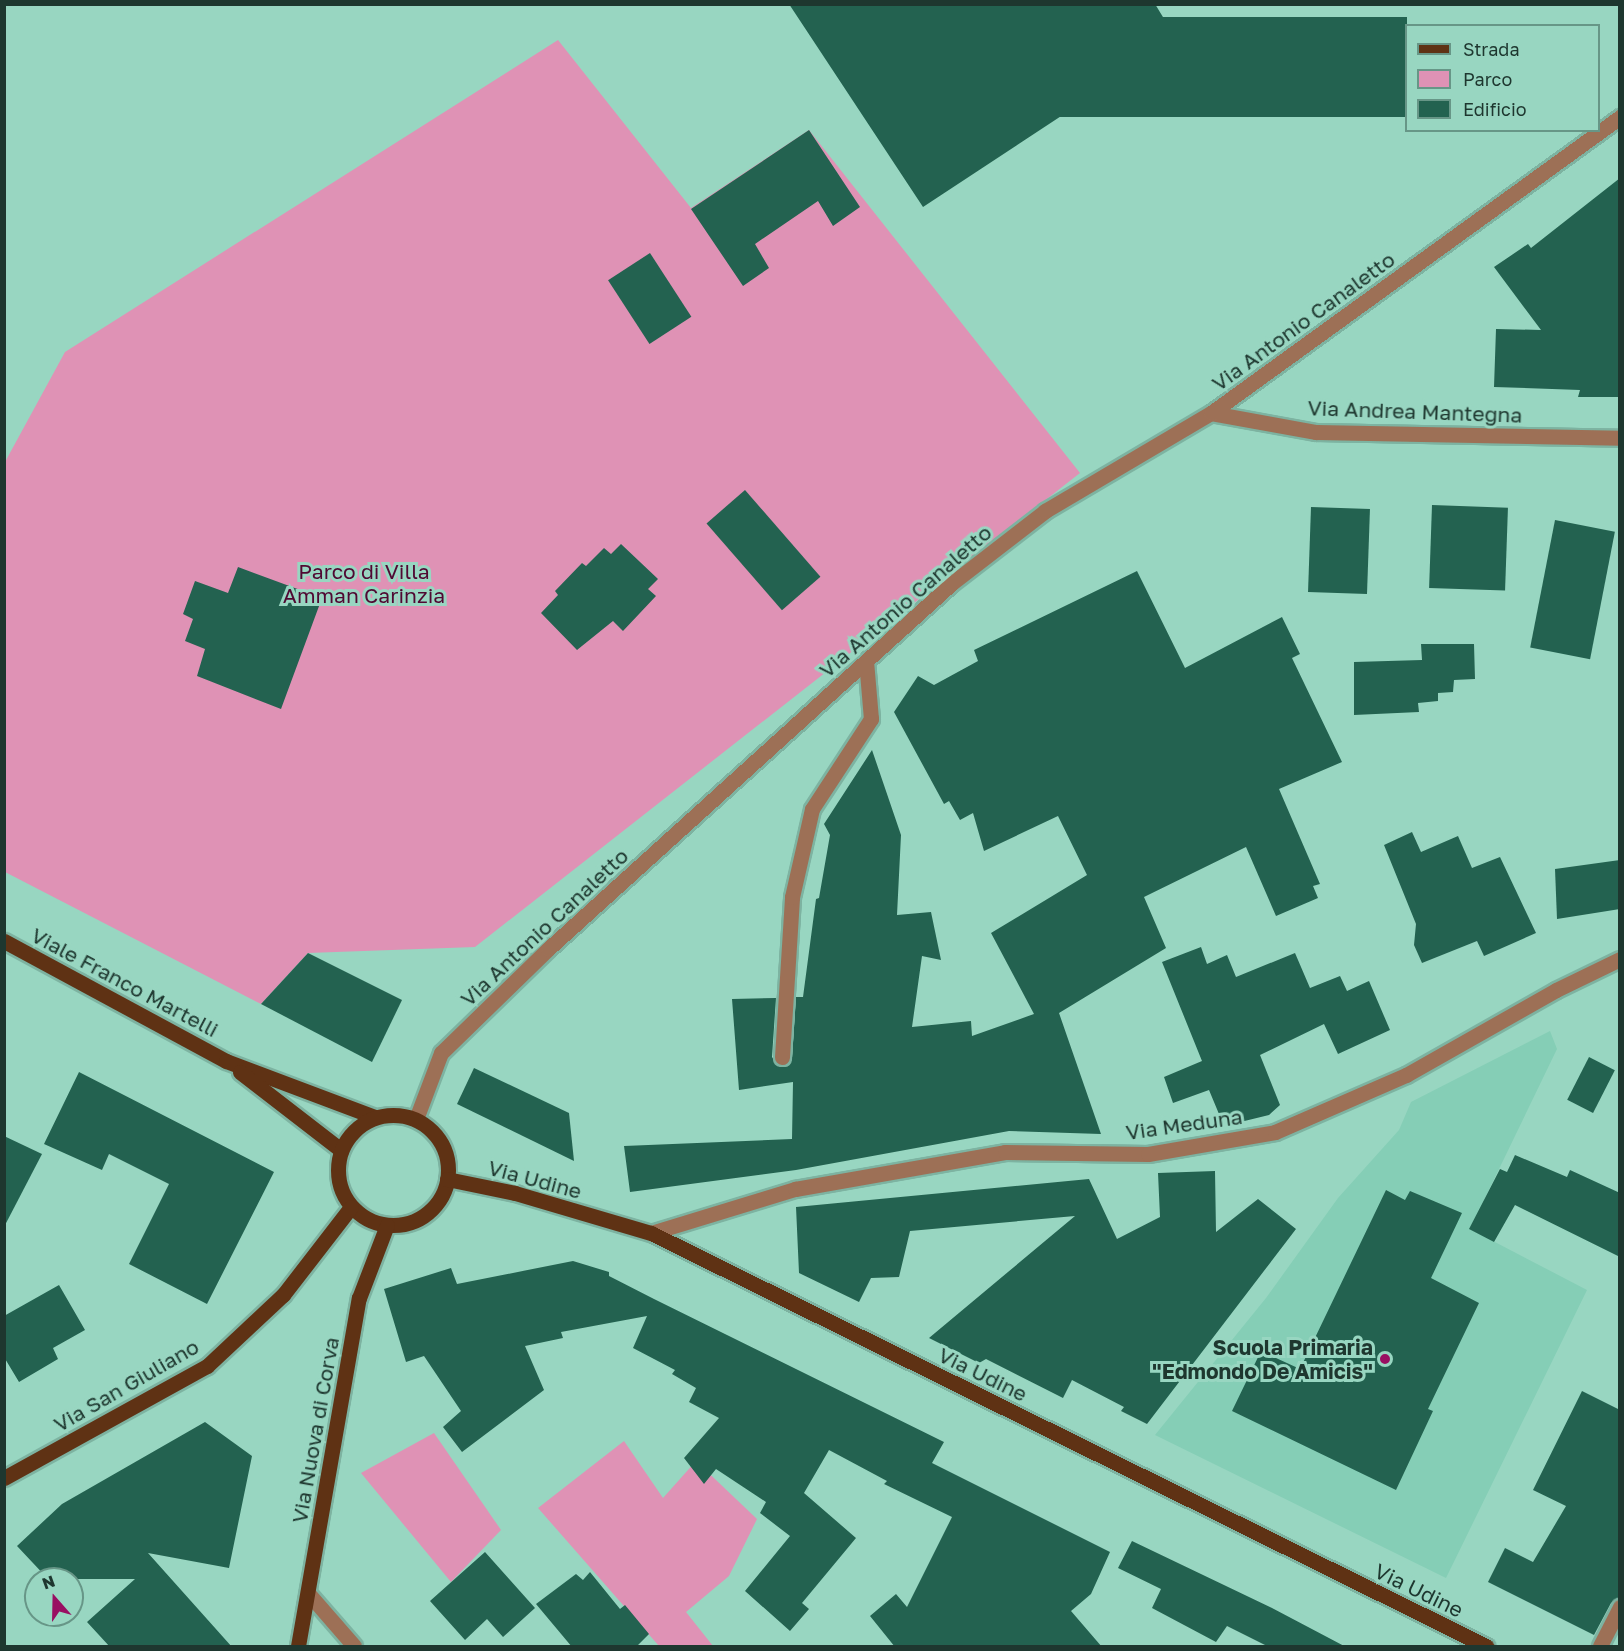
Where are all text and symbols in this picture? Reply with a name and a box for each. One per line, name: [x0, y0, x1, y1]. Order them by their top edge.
legend: [1405, 24, 1600, 132]
text: Strada: [1463, 38, 1520, 60]
text: Parco: [1463, 68, 1512, 90]
text: Edificio: [1463, 98, 1527, 120]
street label: Via Antonio Canaletto: [1207, 246, 1399, 396]
street label: Via Andrea Mantegna: [1307, 395, 1523, 427]
street label: Via Antonio Canaletto: [814, 519, 996, 683]
park label: Parco di Villa Amman Carinzia: [283, 558, 445, 608]
street label: Via Antonio Canaletto: [455, 843, 633, 1011]
street label: Viale Franco Martelli: [27, 922, 223, 1042]
street label: Via Meduna: [1124, 1103, 1244, 1145]
street label: Via Udine: [485, 1154, 585, 1204]
street label: Via San Giuliano: [49, 1333, 203, 1437]
place label: Scuola Primaria "Edmondo De Amicis": [1152, 1334, 1373, 1384]
street label: Via Nuova di Corva: [286, 1335, 344, 1525]
street label: Via Udine: [934, 1342, 1032, 1406]
marker: Scuola Primaria "Edmondo De Amicis": [1378, 1352, 1392, 1366]
street label: Via Udine: [1370, 1558, 1468, 1622]
north arrow: [24, 1567, 84, 1627]
text: N: [39, 1570, 58, 1593]

